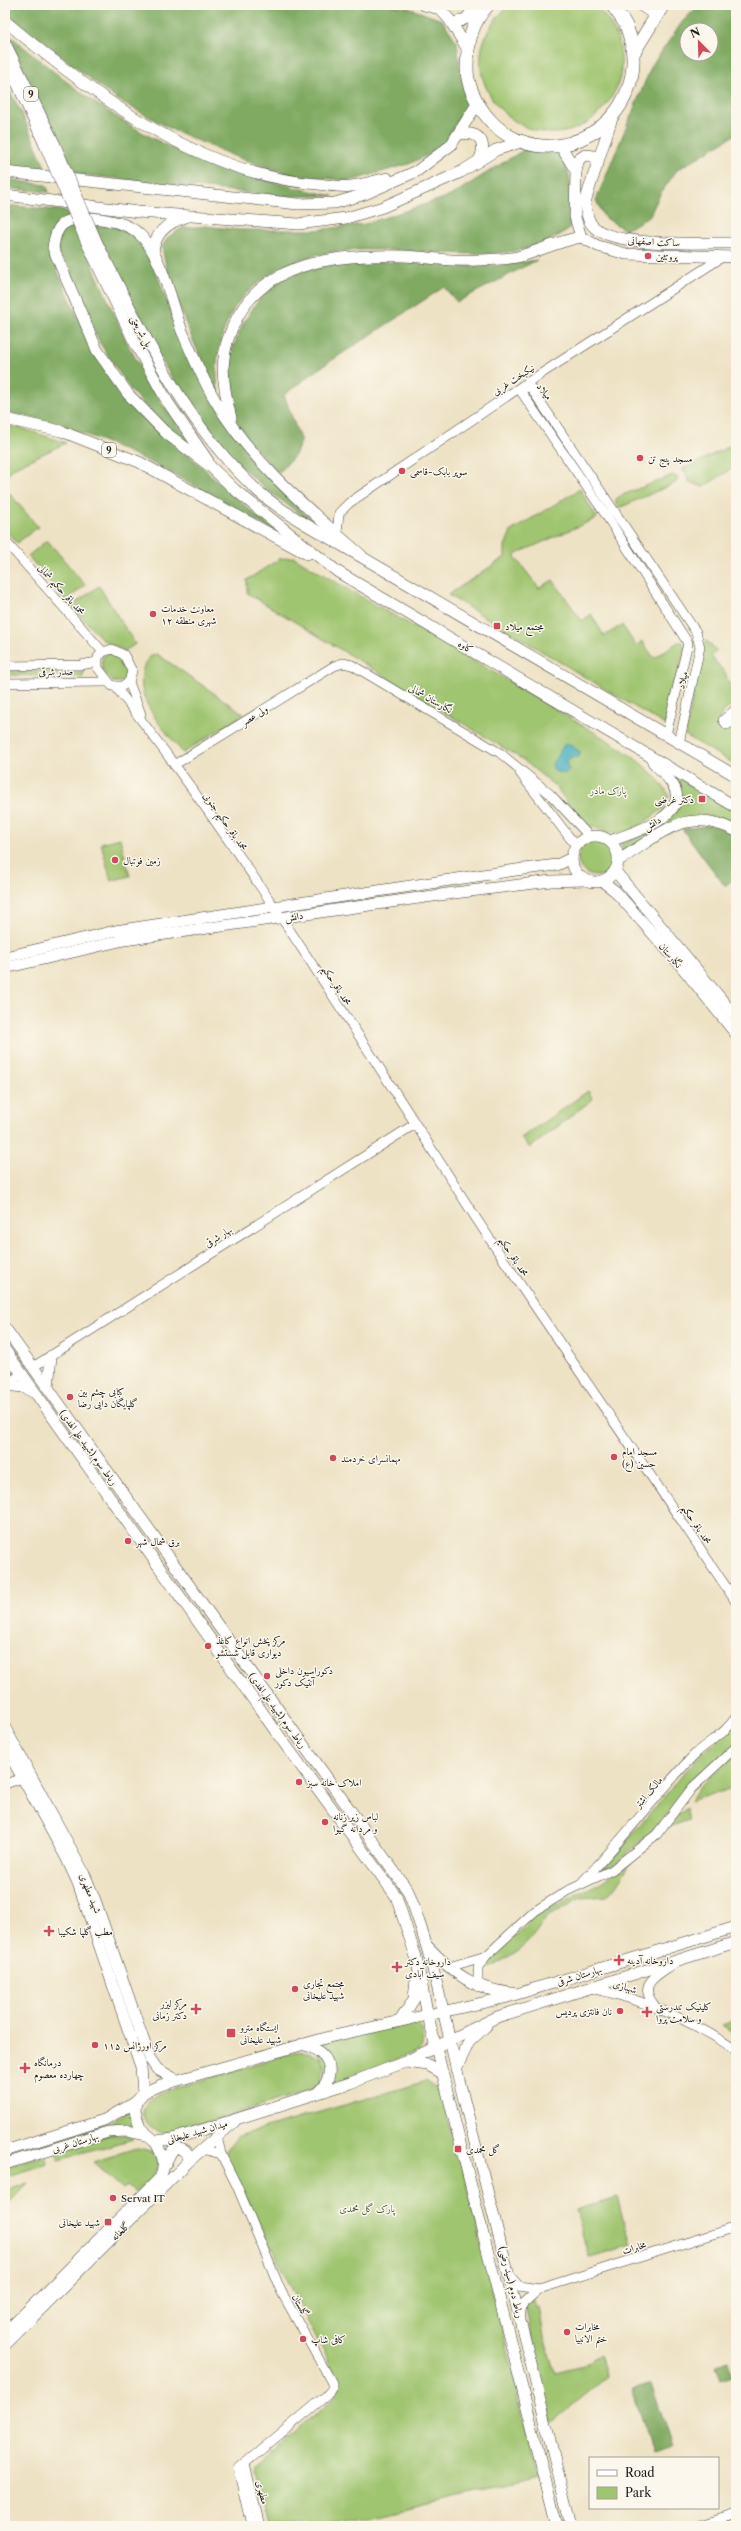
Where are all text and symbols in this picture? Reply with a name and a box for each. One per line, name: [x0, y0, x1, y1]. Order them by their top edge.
north arrow: [679, 22, 719, 62]
text: N: [688, 24, 703, 41]
road number: 9: [24, 87, 38, 101]
street label: ساکت اصفهانی: [627, 234, 681, 249]
place label: پروتئین: [656, 250, 678, 263]
marker: پروتئین: [643, 251, 653, 261]
street label: پل شریعتی: [127, 313, 156, 351]
street label: نیکبخت غربی: [490, 361, 538, 399]
street label: میلاد: [534, 380, 555, 402]
road number: 9: [102, 443, 116, 457]
place label: مسجد پنج تن: [648, 452, 692, 468]
marker: مسجد پنج تن: [635, 453, 645, 463]
place label: سوپر بابک-قاسمی: [410, 465, 468, 478]
marker: سوپر بابک-قاسمی: [397, 466, 407, 476]
street label: محمد باقر حکیم شمالی: [32, 561, 88, 620]
place label: معاونت خدمات شهری منطقه ۱۲: [161, 602, 217, 627]
marker: معاونت خدمات شهری منطقه ۱۲: [148, 609, 158, 619]
place label: مجتمع میلاد: [505, 620, 543, 636]
marker: مجتمع میلاد: [492, 621, 502, 631]
street label: کاوه: [456, 637, 476, 656]
street label: صدر شرقی: [39, 665, 73, 678]
street label: میلاد: [674, 670, 691, 690]
street label: نگارستان شمالی: [407, 681, 455, 716]
street label: ولی عصر: [238, 702, 270, 729]
park label: پارک مادر: [589, 784, 627, 798]
street label: محمد باقر حکیم جنوبی: [197, 789, 251, 855]
place label: دکتر غرضی: [655, 793, 694, 807]
marker: دکتر غرضی: [697, 794, 707, 804]
street label: دانش: [641, 813, 664, 835]
place label: زمین فوتبال: [123, 854, 161, 867]
marker: زمین فوتبال: [110, 855, 120, 865]
street label: دانش: [284, 909, 304, 925]
street label: نگارستان: [656, 940, 685, 971]
street label: محمد باقر حکیم: [315, 963, 354, 1010]
street label: بهار شرقی: [202, 1223, 235, 1250]
street label: محمد باقر حکیم: [492, 1234, 531, 1281]
place label: کبابی چشم بین گلپایگان دایی رضا: [78, 1385, 138, 1411]
marker: کبابی چشم بین گلپایگان دایی رضا: [65, 1392, 75, 1402]
street label: رباط سوم (شهید علم الهدی): [54, 1407, 120, 1490]
place label: مسجد امام حسین (ع): [622, 1445, 657, 1473]
place label: مهمانسرای خردمند: [341, 1452, 401, 1465]
marker: مسجد امام حسین (ع): [609, 1452, 619, 1462]
marker: مهمانسرای خردمند: [328, 1453, 338, 1463]
street label: محمد باقر حکیم: [675, 1502, 715, 1549]
place label: برق شمال شهر: [135, 1535, 180, 1548]
marker: برق شمال شهر: [123, 1536, 133, 1546]
place label: مرکز پخش انواع کاغذ دیواری قابل شستشو: [215, 1634, 285, 1660]
marker: مرکز پخش انواع کاغذ دیواری قابل شستشو: [203, 1641, 213, 1651]
place label: دکوراسیون داخلی آنتیک دکور: [274, 1664, 333, 1689]
street label: رباط سوم (شهید علم الهدی): [243, 1670, 309, 1753]
marker: دکوراسیون داخلی آنتیک دکور: [262, 1671, 272, 1681]
street label: مالک اشتر: [631, 1774, 665, 1811]
place label: املاک خانه سبز: [306, 1776, 361, 1789]
marker: املاک خانه سبز: [294, 1777, 304, 1787]
place label: لباس زیر زنانه و مردانه گیوا: [333, 1810, 378, 1836]
marker: لباس زیر زنانه و مردانه گیوا: [320, 1817, 330, 1827]
street label: شهید مطهری: [77, 1871, 104, 1915]
marker: مطب گلپا شکیبا: [43, 1925, 55, 1937]
place label: مطب گلپا شکیبا: [58, 1925, 113, 1939]
place label: داروخانه آدینه: [627, 1954, 673, 1967]
place label: داروخانه دکتر سیف آبادی: [404, 1955, 451, 1980]
marker: داروخانه آدینه: [614, 1955, 624, 1965]
marker: داروخانه دکتر سیف آبادی: [392, 1962, 402, 1972]
street label: بهارستان شرقی: [555, 1962, 603, 1988]
place label: مجتمع تجاری شهید علیخانی: [303, 1977, 344, 2002]
street label: شهبازی: [611, 1977, 638, 1996]
marker: مجتمع تجاری شهید علیخانی: [290, 1984, 300, 1994]
place label: مرکز لیزر دکتر زمانی: [152, 1997, 187, 2022]
place label: کلینیک تندرستی و سلامت پروا: [656, 2000, 712, 2025]
marker: مرکز لیزر دکتر زمانی: [190, 2003, 202, 2015]
place label: نان فانتزی پردیس: [555, 2005, 612, 2019]
marker: نان فانتزی پردیس: [615, 2006, 625, 2016]
marker: کلینیک تندرستی و سلامت پروا: [641, 2006, 653, 2018]
place label: ایستگاه مترو شهید علیخانی: [239, 2021, 281, 2046]
marker: ایستگاه مترو شهید علیخانی: [225, 2027, 237, 2039]
place label: مرکز اورژانس ۱۱۵: [103, 2039, 167, 2053]
marker: مرکز اورژانس ۱۱۵: [90, 2040, 100, 2050]
place label: درمانگاه چهارده معصوم: [34, 2056, 84, 2084]
marker: درمانگاه چهارده معصوم: [19, 2062, 31, 2074]
street label: میدان شهید علیخانی: [165, 2117, 229, 2146]
street label: بهارستان غربی: [50, 2129, 100, 2157]
place label: گل محمدی: [466, 2143, 500, 2157]
marker: گل محمدی: [453, 2144, 463, 2154]
place label: Servat IT: [121, 2192, 165, 2205]
marker: Servat IT: [108, 2193, 118, 2203]
park label: پارک گل محمدی: [339, 2202, 396, 2216]
place label: شهید علیخانی: [59, 2216, 100, 2229]
marker: شهید علیخانی: [103, 2217, 113, 2227]
street label: گلخانه: [108, 2219, 132, 2243]
street label: مخابرات: [621, 2238, 648, 2257]
street label: رباط دوم (سید رضی): [493, 2245, 527, 2320]
street label: گلستان: [289, 2292, 312, 2319]
place label: مخابرات ختم الانبیا: [575, 2320, 607, 2349]
marker: مخابرات ختم الانبیا: [562, 2327, 572, 2337]
place label: کافی شاپ: [311, 2333, 346, 2347]
marker: کافی شاپ: [298, 2334, 308, 2344]
legend: [589, 2457, 719, 2509]
text: Road: [625, 2465, 655, 2480]
street label: مطهری: [253, 2479, 272, 2506]
text: Park: [625, 2485, 652, 2500]

